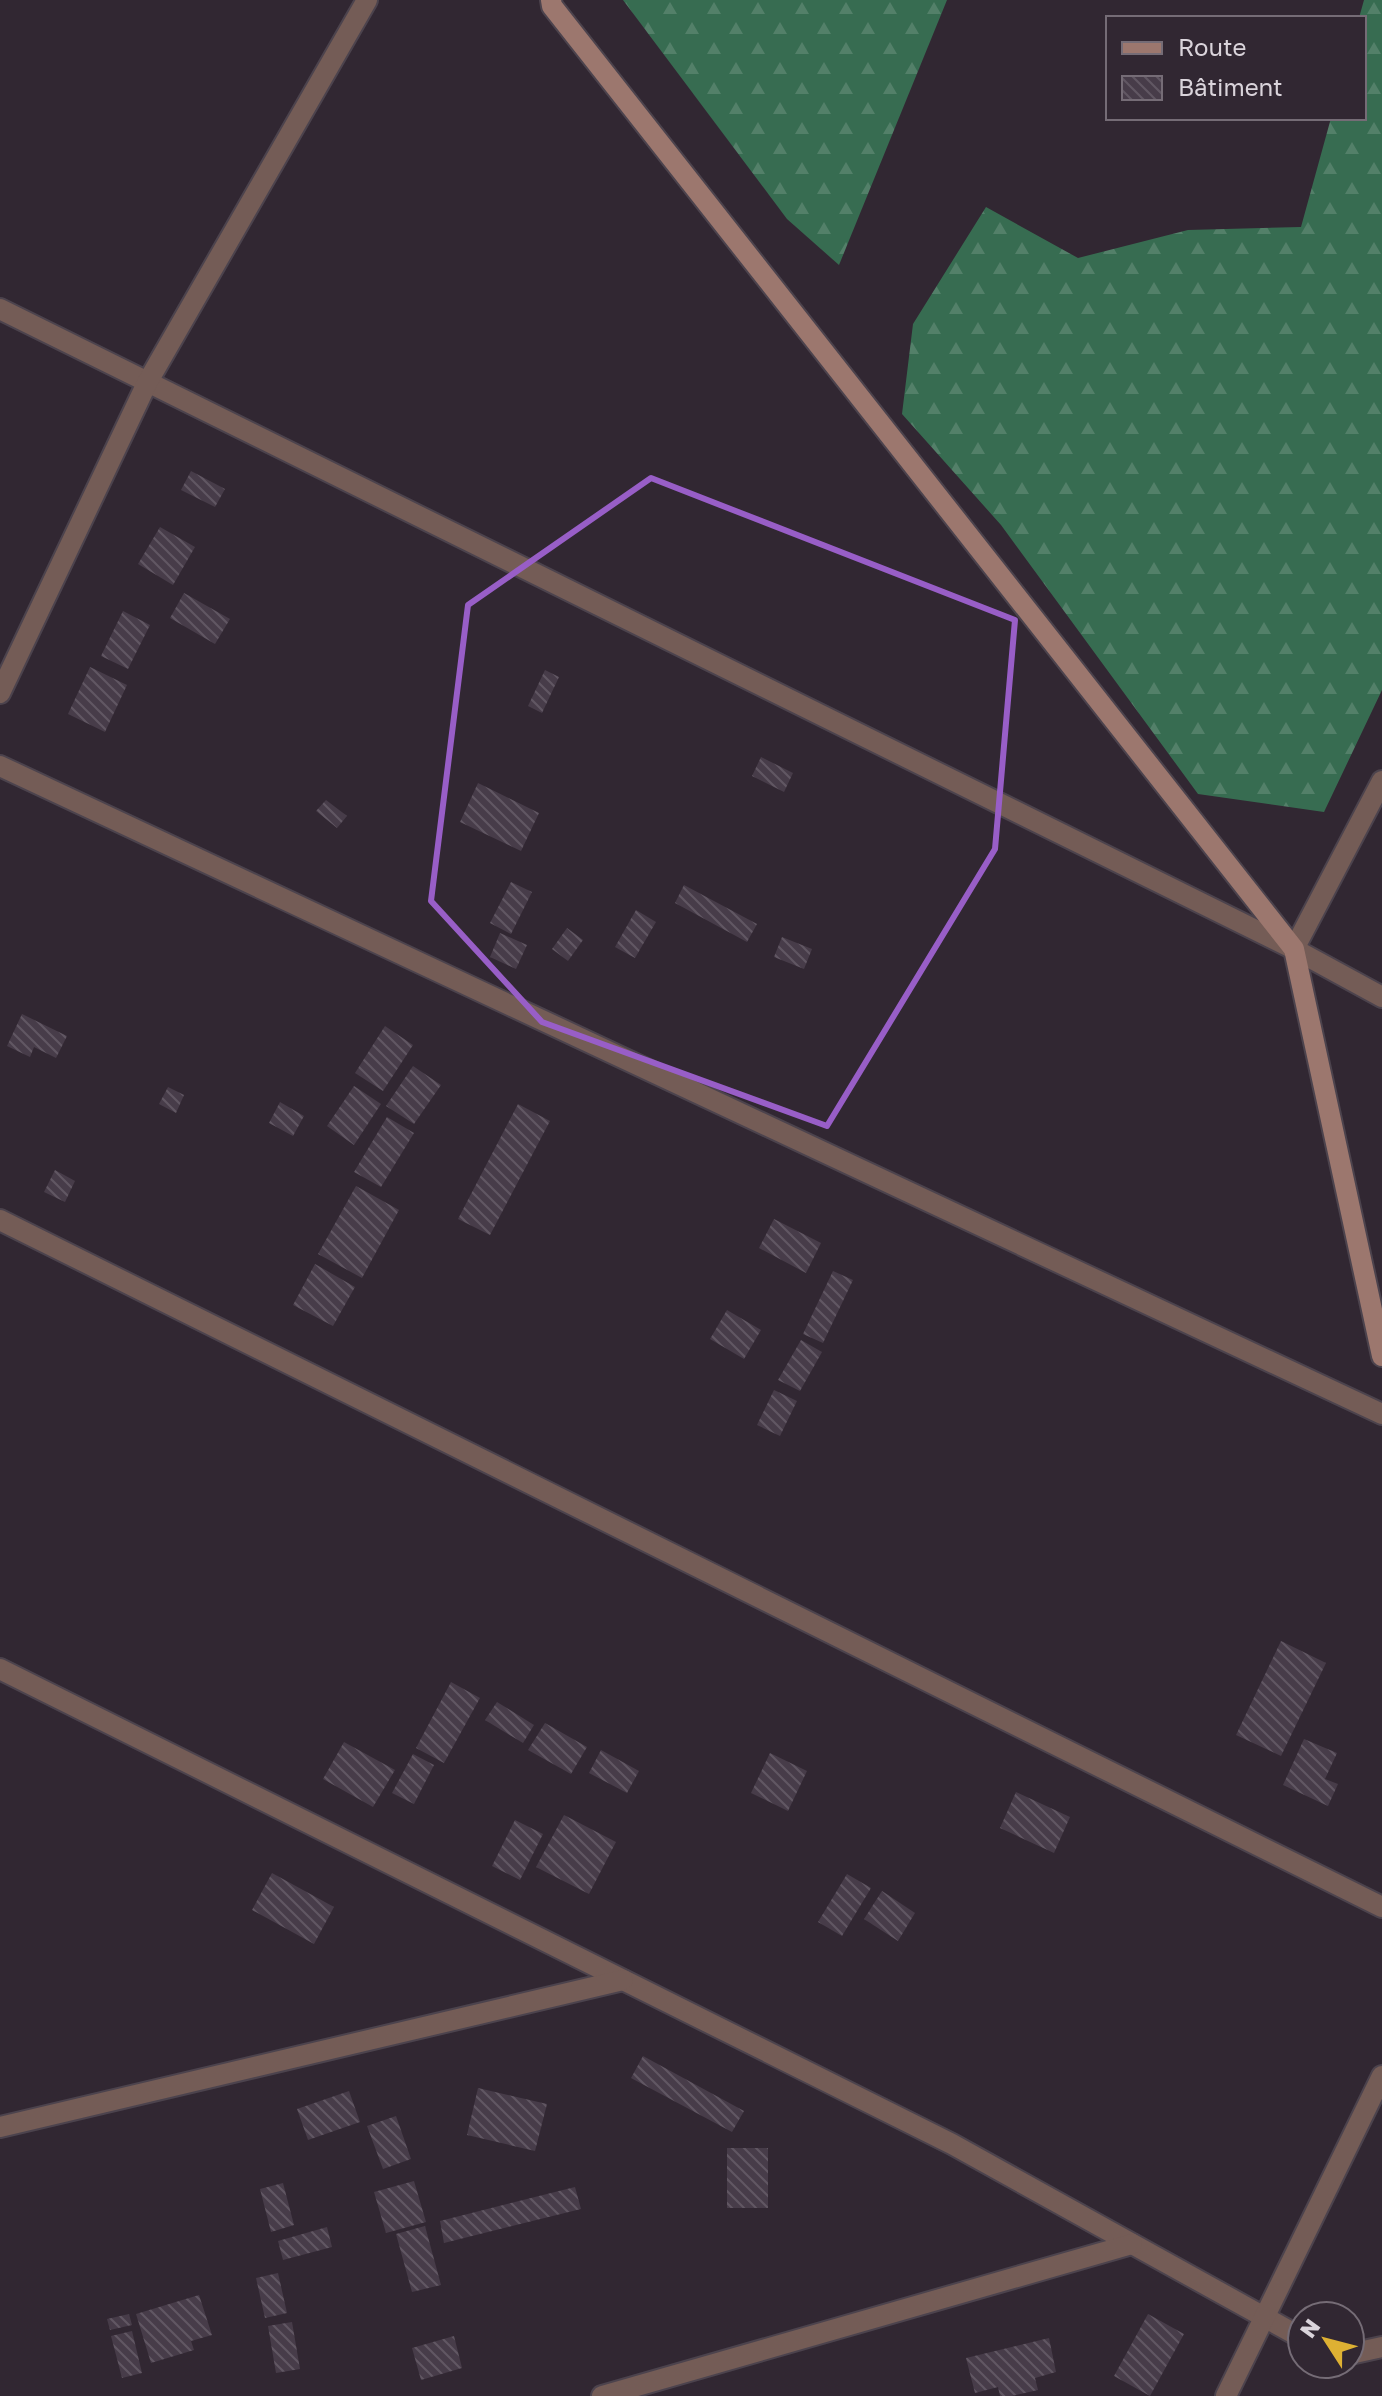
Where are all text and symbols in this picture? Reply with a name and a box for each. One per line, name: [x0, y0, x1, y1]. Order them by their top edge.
legend: [1106, 16, 1366, 120]
text: Route: [1178, 32, 1247, 61]
text: Bâtiment: [1178, 72, 1283, 101]
north arrow: [1286, 2300, 1366, 2380]
text: N: [1294, 2313, 1325, 2343]

